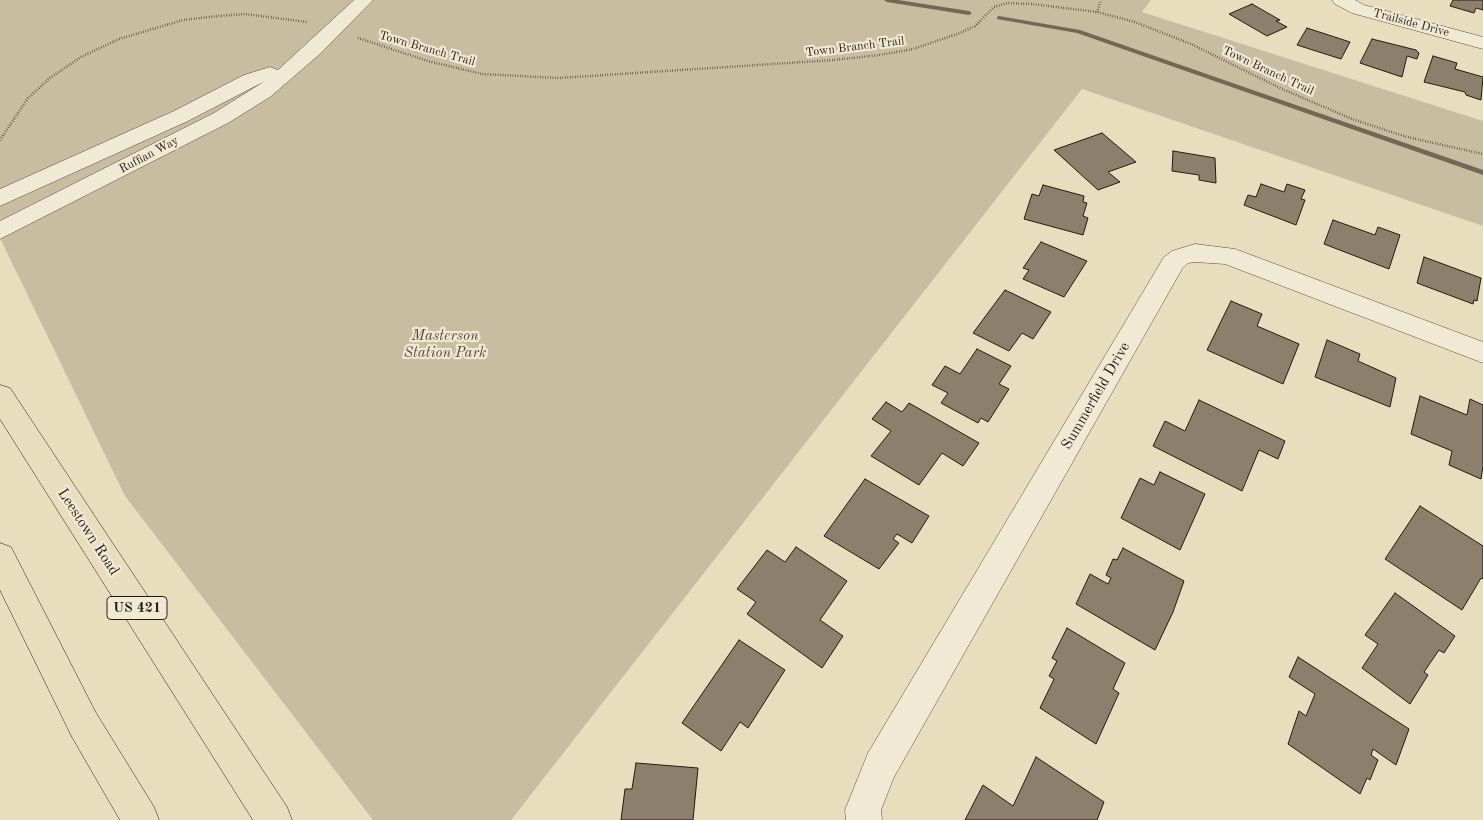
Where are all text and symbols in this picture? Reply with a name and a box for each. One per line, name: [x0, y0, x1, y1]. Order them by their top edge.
street label: Trailside Drive: [1371, 6, 1451, 40]
street label: Town Branch Trail: [377, 28, 477, 70]
street label: Town Branch Trail: [805, 34, 905, 60]
street label: Town Branch Trail: [1220, 43, 1316, 99]
street label: Ruffian Way: [117, 133, 181, 177]
park label: Masterson Station Park: [404, 327, 486, 362]
street label: Summerfield Drive: [1058, 339, 1134, 453]
street label: Leestown Road: [53, 485, 123, 579]
road number: US 421: [107, 596, 167, 620]

